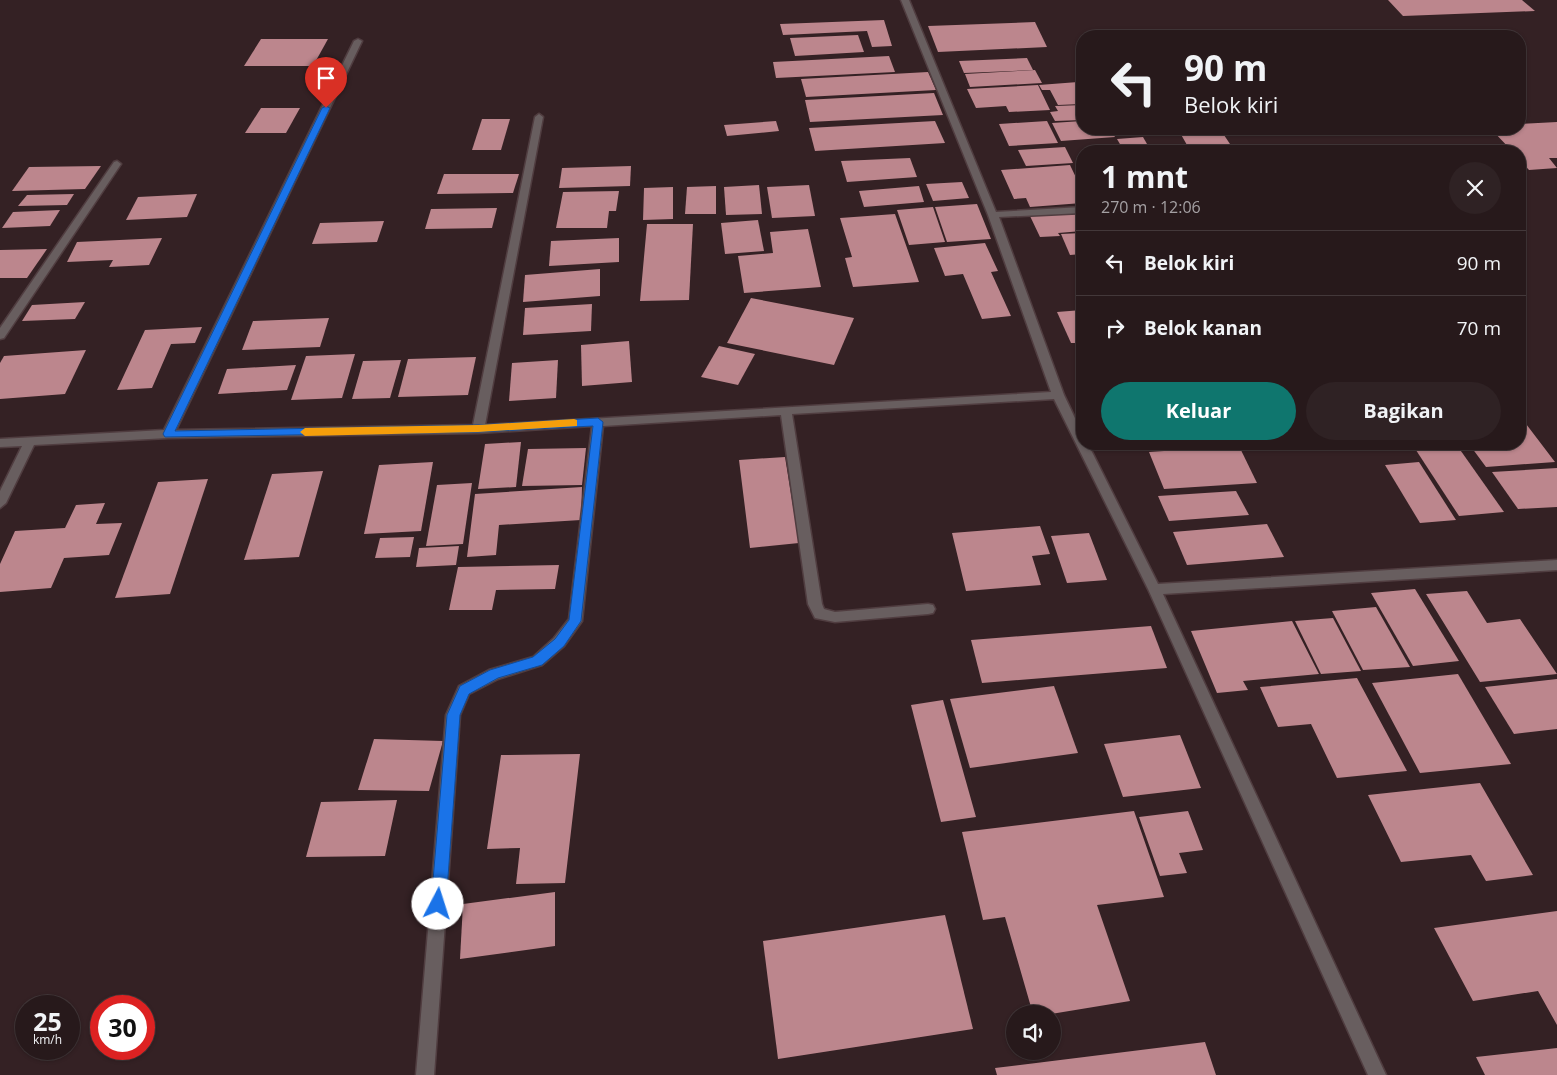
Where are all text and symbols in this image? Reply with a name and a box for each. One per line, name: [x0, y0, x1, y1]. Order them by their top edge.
text: 90 m: [1184, 44, 1267, 91]
icon: left: [1101, 50, 1166, 115]
pin: [305, 57, 347, 108]
icon: arrive: [312, 64, 340, 92]
text: Belok kiri: [1184, 89, 1278, 119]
text: 1 mnt: [1101, 156, 1188, 197]
button: close: [1449, 162, 1501, 214]
text: 270 m · 12:06: [1101, 196, 1201, 218]
icon: left: [1101, 249, 1129, 277]
text: Belok kiri: [1144, 250, 1234, 276]
text: 90 m: [1457, 250, 1501, 276]
icon: right: [1101, 314, 1129, 342]
text: Belok kanan: [1144, 315, 1262, 341]
text: 70 m: [1457, 315, 1501, 341]
button: Keluar: [1101, 382, 1296, 440]
button: Bagikan: [1306, 382, 1501, 440]
position arrow: [411, 877, 463, 929]
speed limit sign: 30: [90, 995, 155, 1060]
text: 25: [33, 1004, 62, 1038]
map controls: [1006, 1005, 1061, 1060]
button: sound: [1006, 1005, 1061, 1060]
text: km/h: [33, 1031, 62, 1048]

